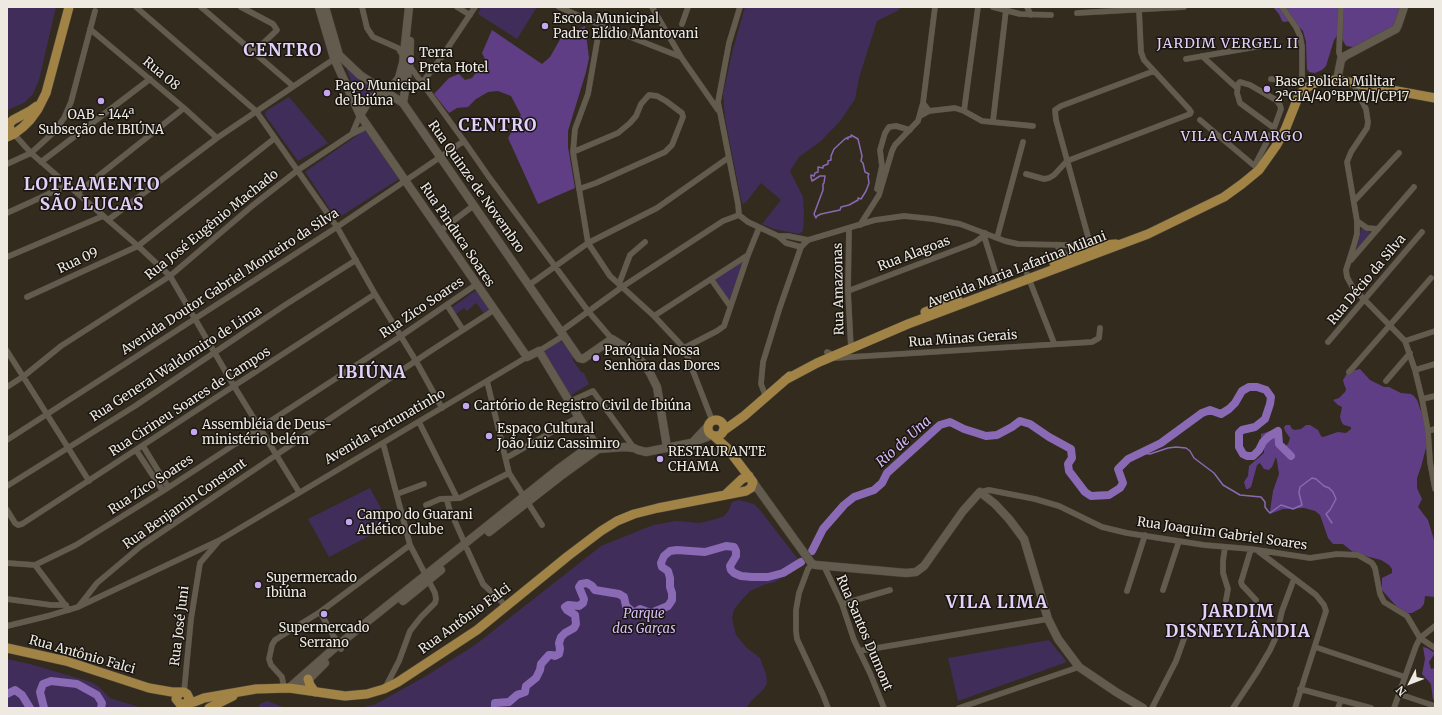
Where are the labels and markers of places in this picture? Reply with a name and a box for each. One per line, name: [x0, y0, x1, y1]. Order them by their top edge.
place label: Escola Municipal Padre Elídio Mantovani: [553, 11, 698, 42]
marker: Escola Municipal Padre Elídio Mantovani: [540, 21, 550, 31]
place label: Terra Preta Hotel: [419, 45, 488, 76]
marker: Terra Preta Hotel: [406, 55, 416, 65]
place label: Base Policia Militar 2ªCIA/40°BPM/I/CP17: [1275, 74, 1409, 105]
place label: Paço Municipal de Ibiúna: [335, 78, 430, 109]
marker: Base Policia Militar 2ªCIA/40°BPM/I/CP17: [1262, 84, 1272, 94]
marker: Paço Municipal de Ibiúna: [322, 88, 332, 98]
marker: OAB - 144ª Subseção de IBIÚNA: [96, 96, 106, 106]
place label: OAB - 144ª Subseção de IBIÚNA: [38, 107, 164, 138]
place label: Paróquia Nossa Senhora das Dores: [604, 343, 720, 374]
marker: Paróquia Nossa Senhora das Dores: [591, 353, 601, 363]
place label: Cartório de Registro Civil de Ibiúna: [474, 398, 691, 414]
marker: Cartório de Registro Civil de Ibiúna: [461, 401, 471, 411]
place label: Assembléia de Deus- ministério belém: [202, 417, 332, 448]
place label: Espaço Cultural João Luiz Cassimiro: [497, 421, 620, 452]
marker: Assembléia de Deus- ministério belém: [189, 427, 199, 437]
marker: Espaço Cultural João Luiz Cassimiro: [484, 431, 494, 441]
place label: RESTAURANTE CHAMA: [668, 444, 766, 475]
marker: RESTAURANTE CHAMA: [655, 454, 665, 464]
place label: Campo do Guarani Atlético Clube: [357, 507, 473, 538]
marker: Campo do Guarani Atlético Clube: [344, 517, 354, 527]
place label: Supermercado Ibiúna: [266, 570, 357, 601]
marker: Supermercado Ibiúna: [253, 580, 263, 590]
marker: Supermercado Serrano: [319, 609, 329, 619]
place label: Supermercado Serrano: [279, 620, 369, 651]

